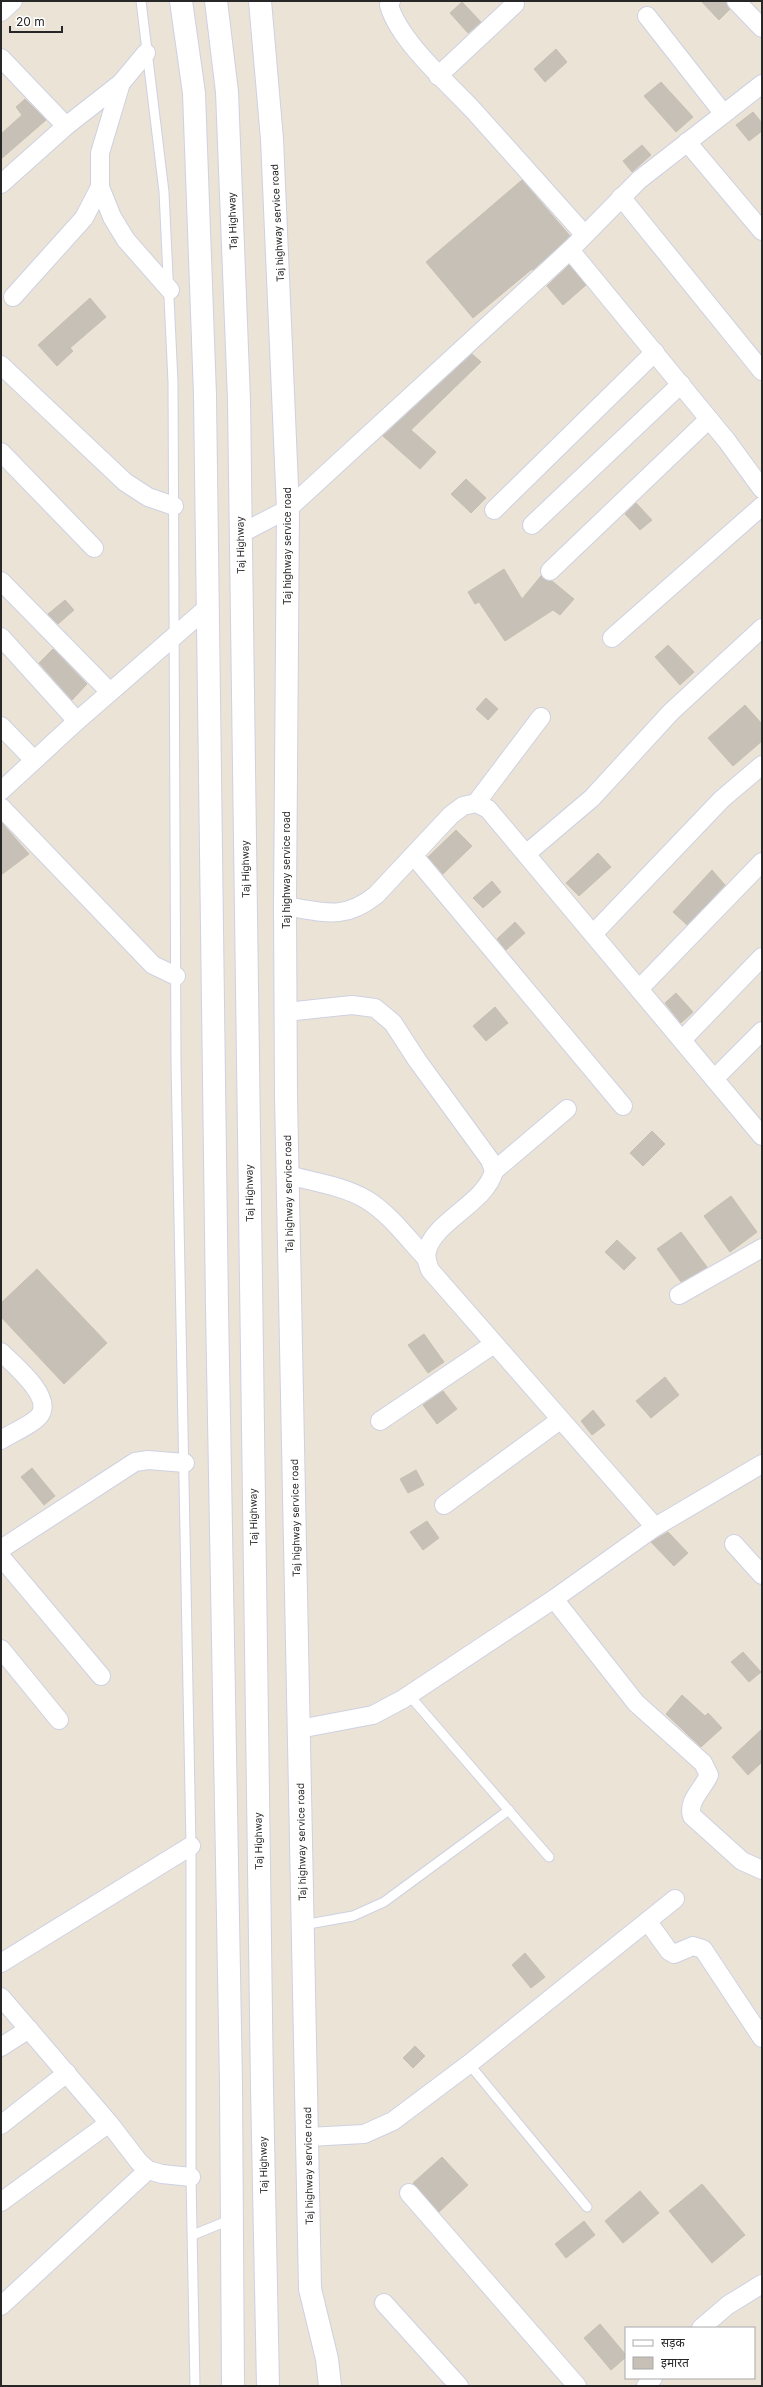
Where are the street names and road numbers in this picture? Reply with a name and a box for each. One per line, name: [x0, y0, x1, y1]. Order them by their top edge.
street label: Taj highway service road: [268, 164, 286, 282]
street label: Taj Highway: [225, 192, 239, 250]
street label: Taj highway service road: [281, 487, 293, 605]
street label: Taj Highway: [233, 516, 247, 574]
street label: Taj highway service road: [280, 811, 292, 929]
street label: Taj Highway: [238, 840, 252, 898]
street label: Taj highway service road: [281, 1135, 295, 1253]
street label: Taj Highway: [242, 1164, 256, 1222]
street label: Taj highway service road: [288, 1459, 302, 1577]
street label: Taj Highway: [246, 1488, 260, 1546]
street label: Taj highway service road: [294, 1783, 308, 1901]
street label: Taj Highway: [251, 1812, 265, 1870]
street label: Taj highway service road: [301, 2107, 315, 2225]
street label: Taj Highway: [256, 2136, 270, 2194]

